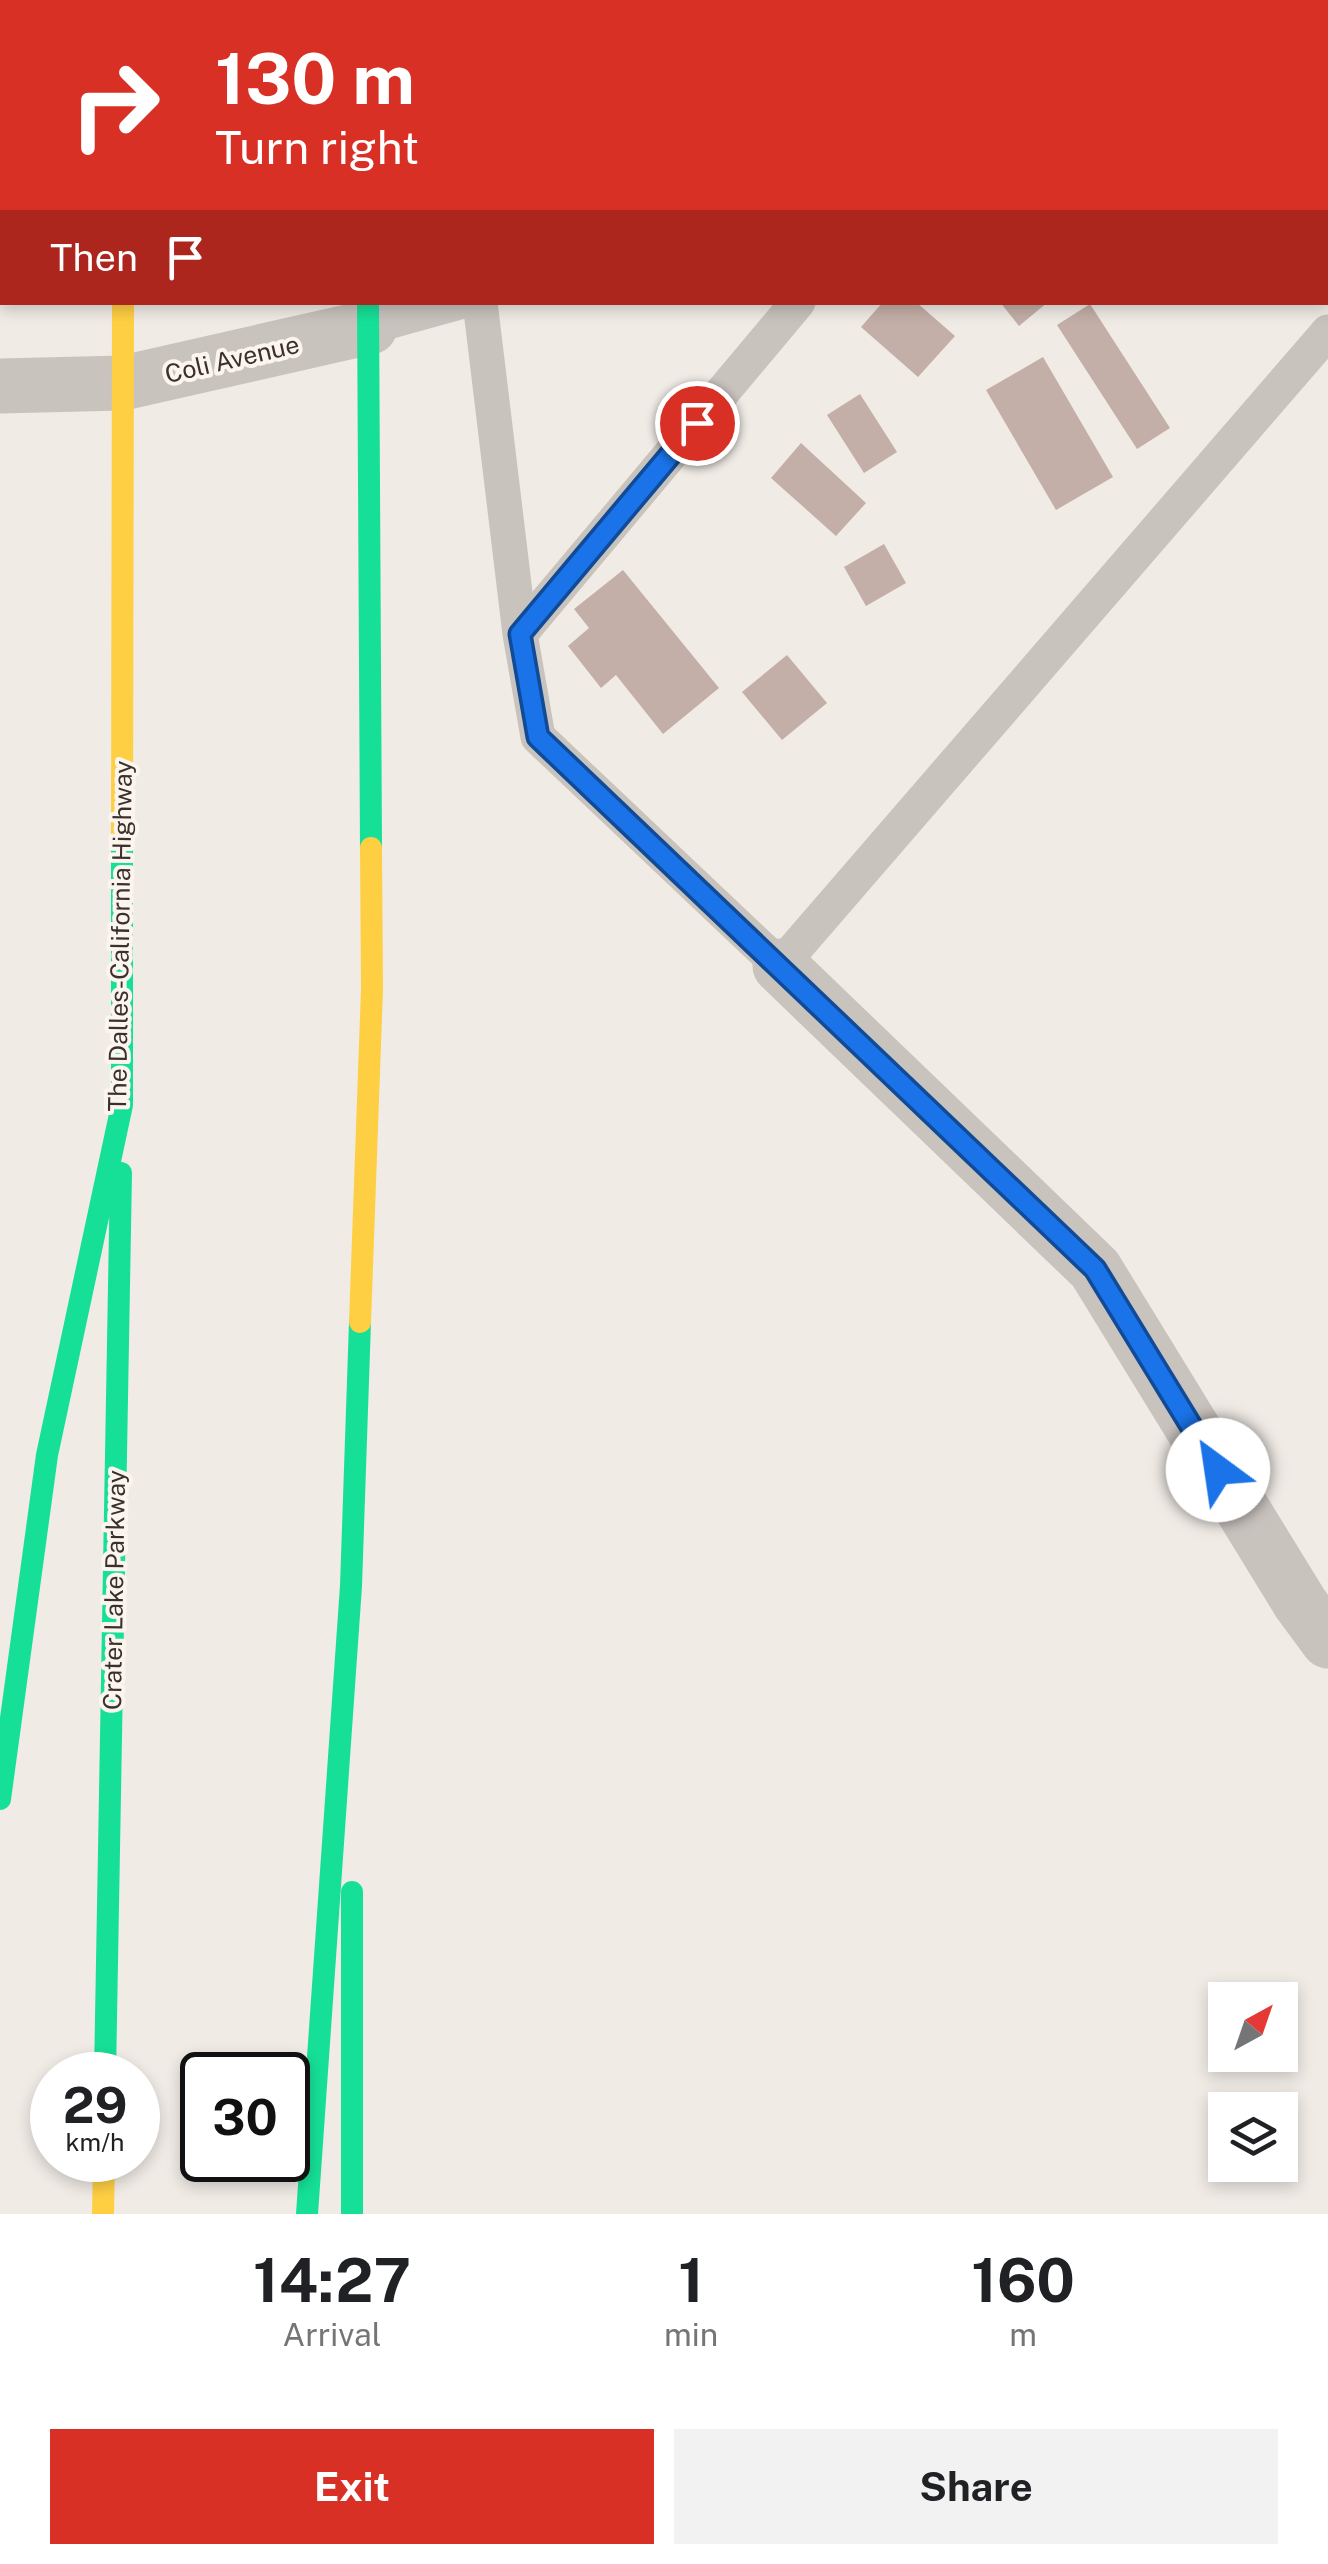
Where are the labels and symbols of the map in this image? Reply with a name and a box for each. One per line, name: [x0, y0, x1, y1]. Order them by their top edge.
street label: Coli Avenue: [162, 329, 302, 389]
pin: [655, 381, 740, 466]
street label: The Dalles-California Highway: [102, 760, 138, 1112]
position arrow: [1166, 1418, 1270, 1522]
street label: Crater Lake Parkway: [97, 1470, 131, 1710]
north arrow: [1208, 1982, 1298, 2072]
speed limit sign: 30: [180, 2052, 310, 2182]

